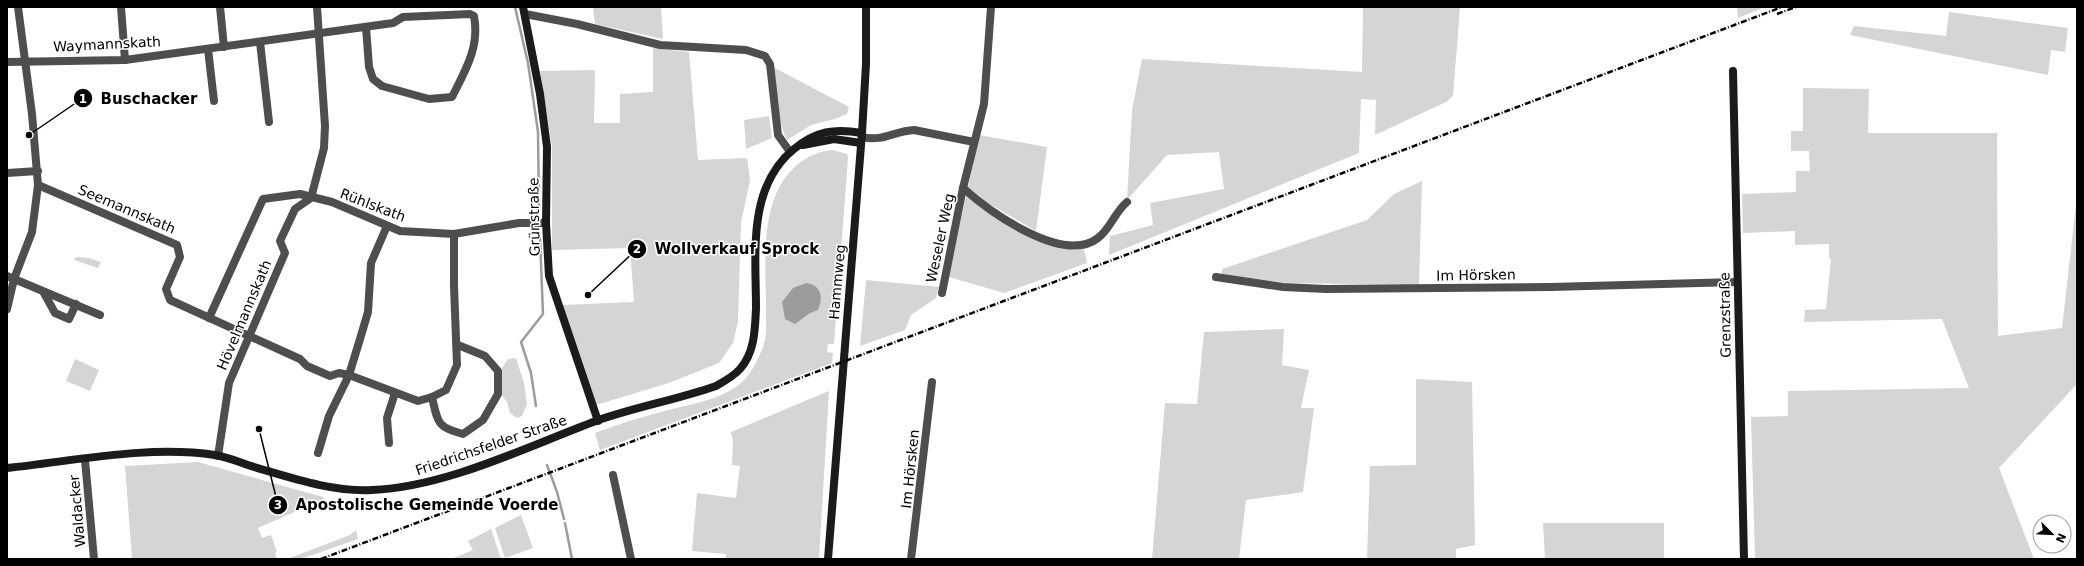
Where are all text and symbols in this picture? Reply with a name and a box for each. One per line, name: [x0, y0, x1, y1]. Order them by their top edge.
street label: Waymannskath: [53, 33, 161, 55]
callout: Buschacker: [73, 85, 205, 112]
text: Buschacker: [101, 90, 198, 108]
text: 1: [79, 92, 87, 106]
street label: Grünstraße: [525, 177, 543, 257]
street label: Seemannskath: [76, 181, 178, 237]
street label: Rühlskath: [338, 185, 408, 225]
street label: Weseler Weg: [923, 192, 957, 284]
callout: Wollverkauf Sprock: [627, 235, 828, 262]
text: Wollverkauf Sprock: [655, 240, 820, 258]
text: 2: [633, 242, 641, 256]
street label: Hammweg: [826, 244, 848, 320]
street label: Hövelmannskath: [214, 258, 274, 372]
street label: Im Hörsken: [1436, 266, 1516, 284]
street label: Grenzstraße: [1716, 272, 1734, 358]
street label: Friedrichsfelder Straße: [413, 412, 569, 478]
street label: Im Hörsken: [898, 429, 922, 509]
street label: Waldacker: [66, 474, 88, 548]
callout: Apostolische Gemeinde Voerde: [268, 491, 567, 518]
text: Apostolische Gemeinde Voerde: [295, 496, 559, 514]
text: 3: [274, 498, 282, 512]
north arrow: [2032, 514, 2072, 554]
text: N: [2053, 531, 2068, 545]

